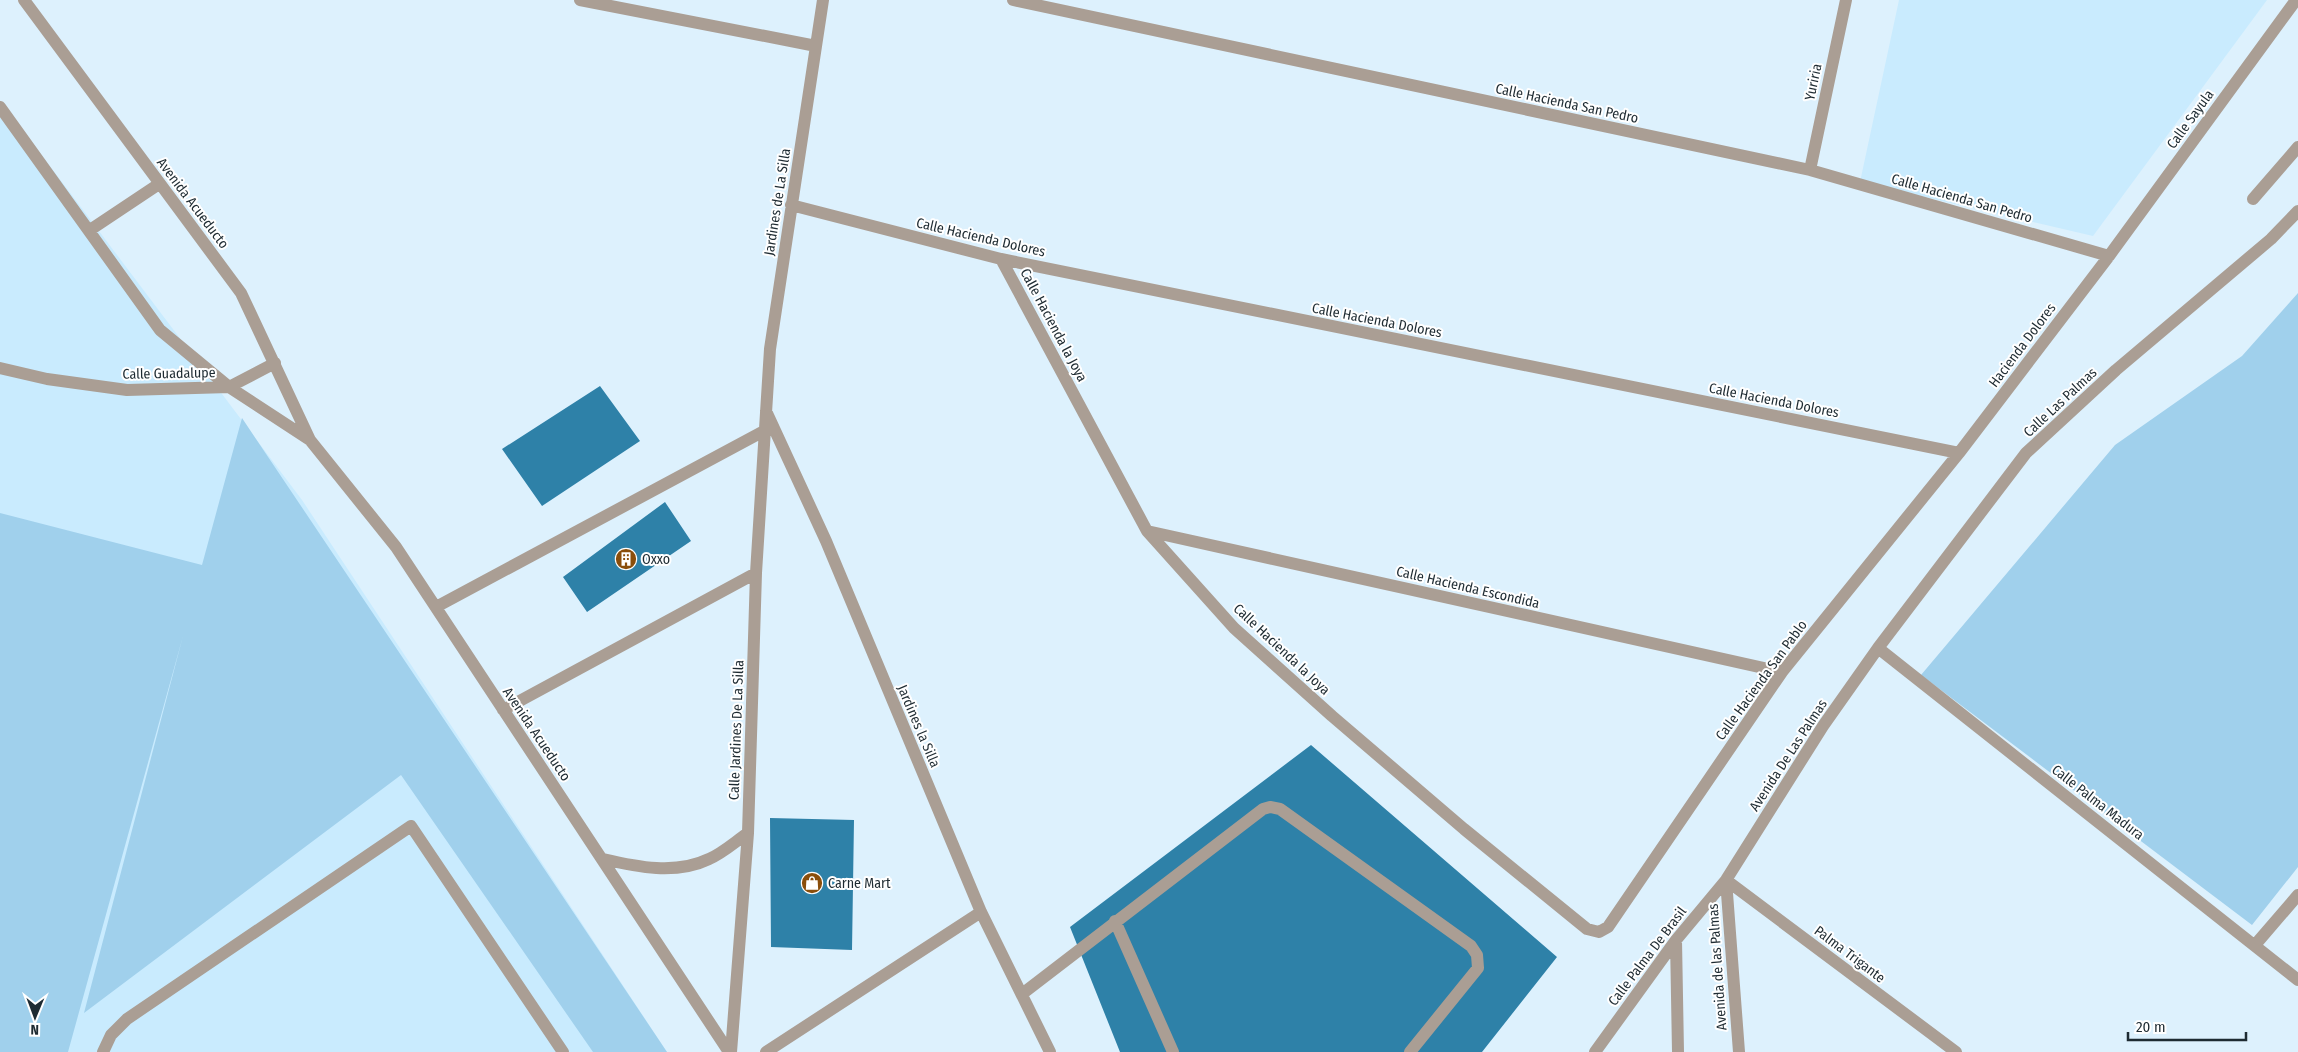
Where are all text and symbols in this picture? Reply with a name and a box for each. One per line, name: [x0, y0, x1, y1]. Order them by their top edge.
street label: Yuriria: [1801, 62, 1826, 102]
street label: Calle Hacienda San Pedro: [1494, 80, 1640, 127]
street label: Calle Sayula: [2163, 86, 2218, 152]
street label: Jardines de La Silla: [761, 147, 794, 257]
street label: Avenida Acueducto: [153, 155, 232, 252]
street label: Calle Hacienda San Pedro: [1889, 170, 2034, 227]
street label: Calle Hacienda Dolores: [915, 214, 1047, 261]
street label: Calle Hacienda la Joya: [1017, 266, 1091, 385]
street label: Calle Hacienda Dolores: [1311, 300, 1443, 341]
street label: Hacienda Dolores: [1985, 300, 2059, 391]
street label: Calle Guadalupe: [122, 364, 216, 383]
street label: Calle Las Palmas: [2020, 364, 2100, 441]
street label: Calle Hacienda Dolores: [1708, 380, 1840, 421]
building icon: Oxxo: [614, 547, 638, 571]
place label: Oxxo: [642, 551, 670, 568]
street label: Calle Hacienda Escondida: [1395, 563, 1541, 612]
street label: Calle Hacienda la Joya: [1230, 600, 1334, 699]
street label: Calle Hacienda San Pablo: [1712, 617, 1811, 744]
street label: Calle Jardines De La Silla: [726, 660, 747, 800]
street label: Jardines la Silla: [893, 682, 944, 770]
street label: Avenida Acueducto: [499, 684, 574, 784]
street label: Avenida De Las Palmas: [1746, 696, 1831, 814]
street label: Calle Palma Madura: [2048, 761, 2147, 844]
shop icon: Carne Mart: [800, 871, 824, 895]
place label: Carne Mart: [828, 875, 891, 892]
street label: Calle Palma De Brasil: [1605, 903, 1690, 1009]
street label: Avenida de las Palmas: [1705, 903, 1730, 1031]
street label: Palma Trigante: [1811, 922, 1889, 987]
north arrow: [10, 992, 60, 1042]
scale bar: [2128, 1010, 2246, 1042]
text: 20 m: [2136, 1018, 2166, 1036]
text: N: [30, 1021, 39, 1038]

